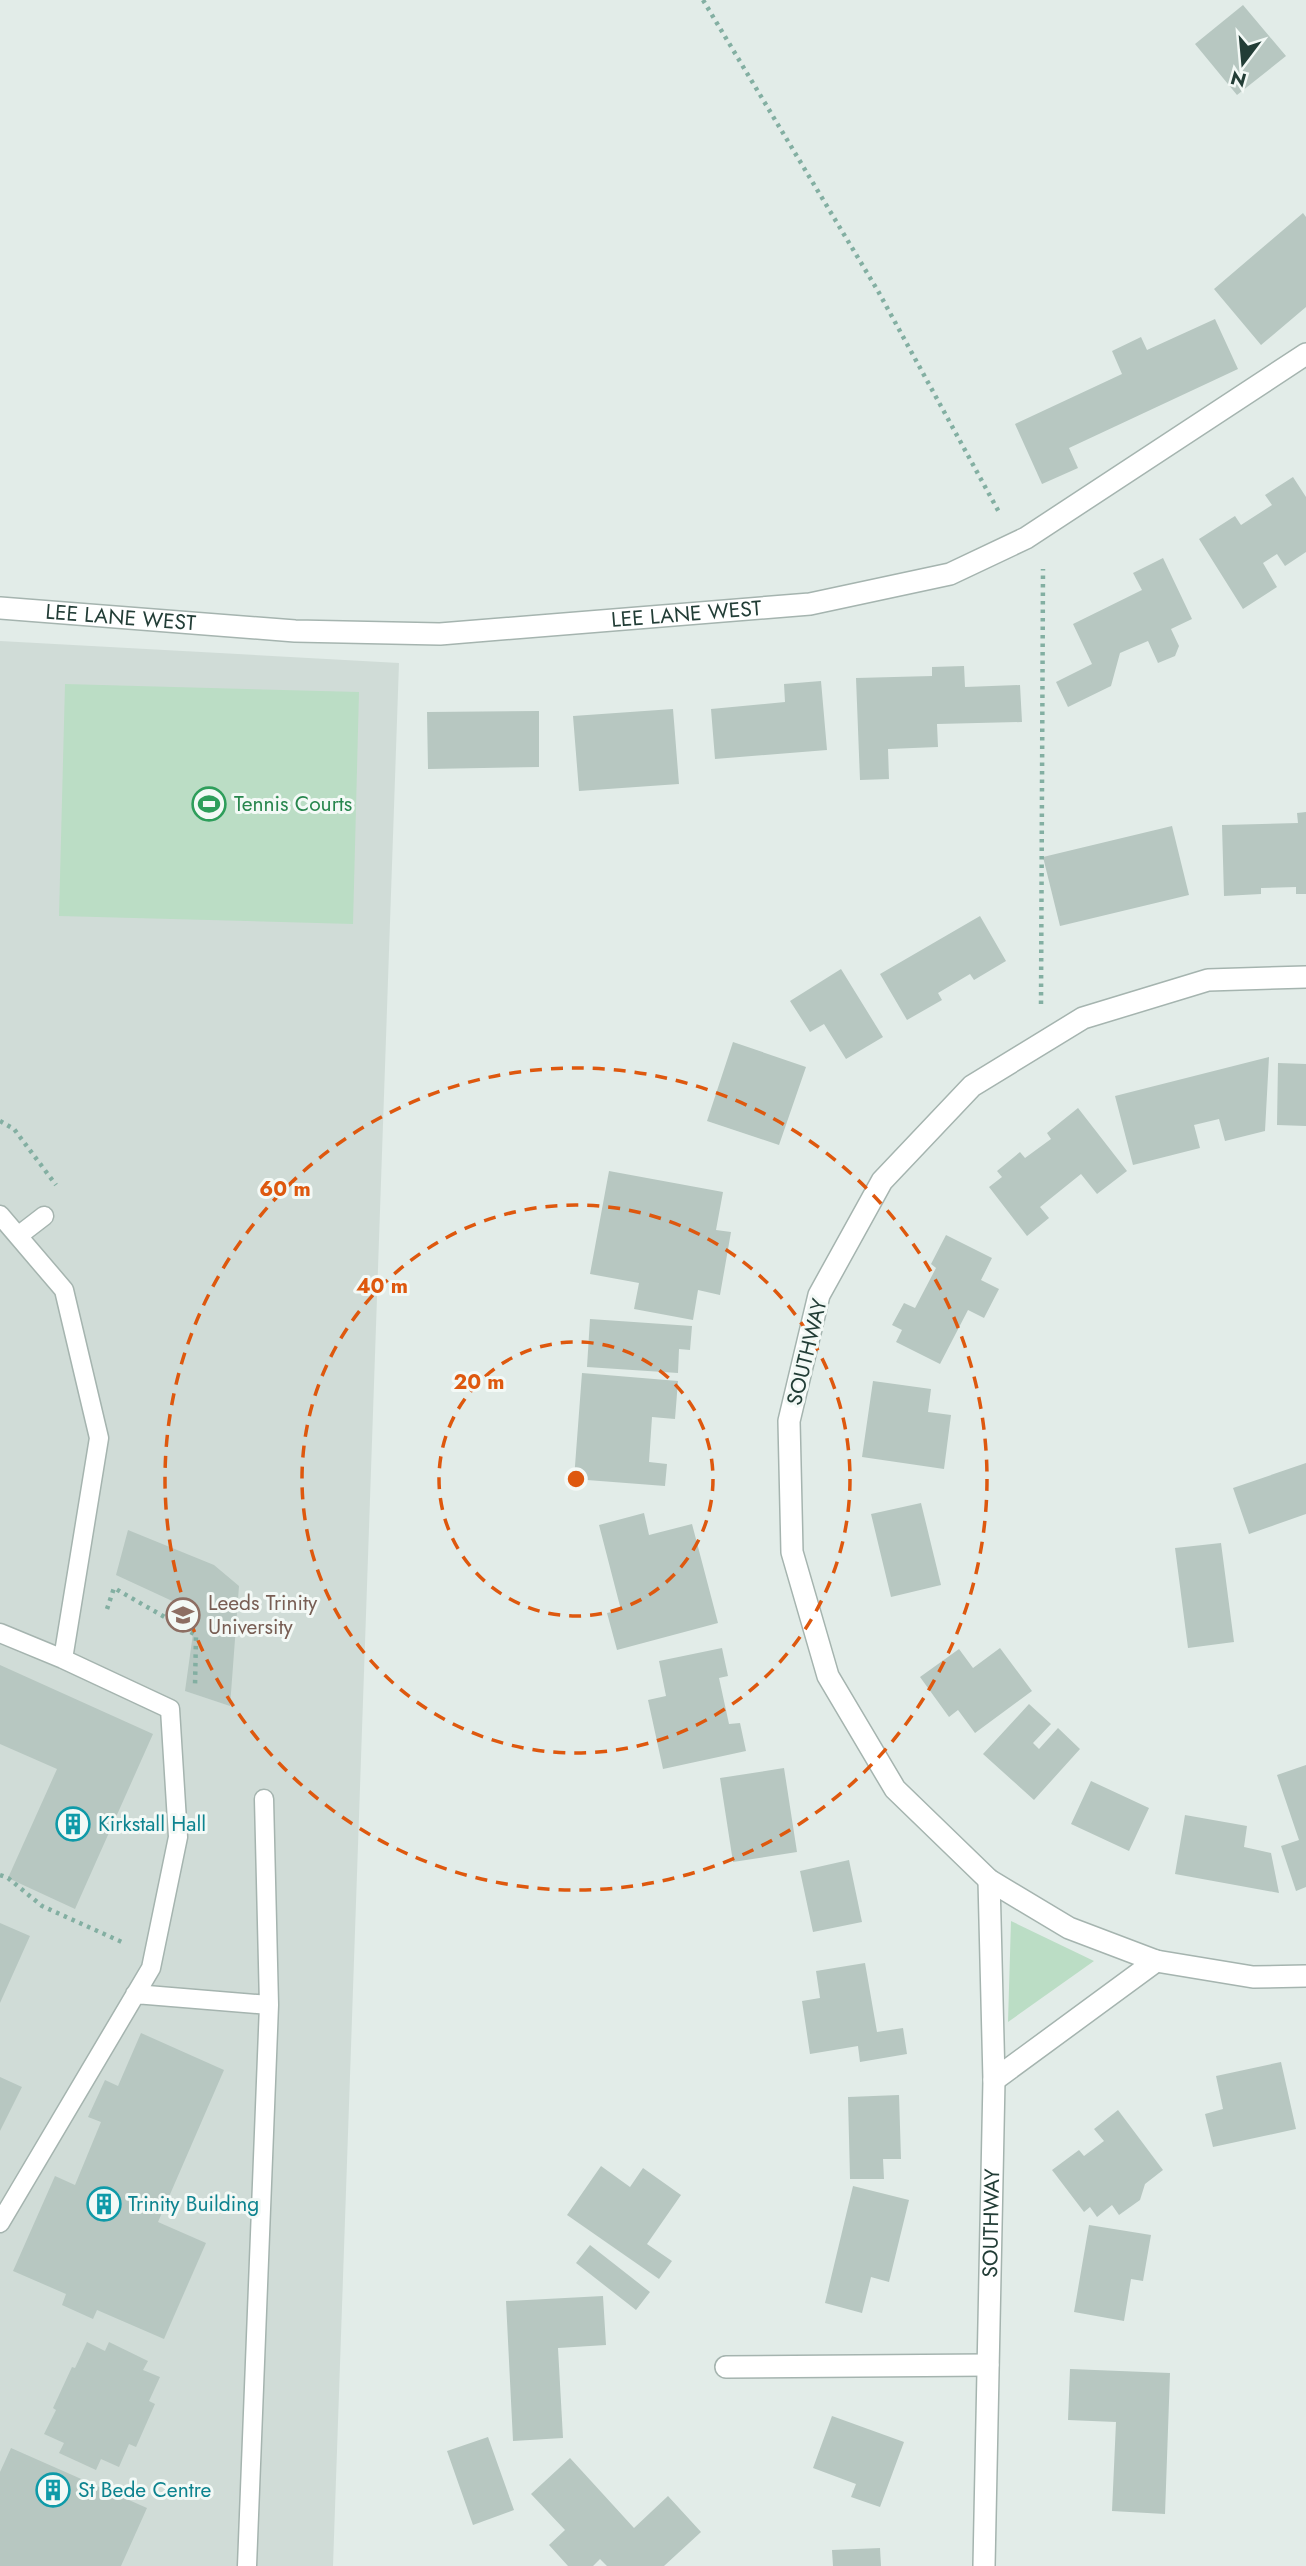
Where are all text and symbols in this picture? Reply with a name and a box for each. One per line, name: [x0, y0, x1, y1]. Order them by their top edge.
north arrow: [1208, 28, 1278, 98]
text: N: [1227, 64, 1249, 94]
street label: LEE LANE WEST: [610, 593, 763, 635]
street label: LEE LANE WEST: [44, 597, 197, 638]
sports icon: Tennis Courts: [190, 785, 228, 823]
place label: Tennis Courts: [234, 789, 352, 819]
text: 60 m: [259, 1174, 311, 1204]
text: 40 m: [356, 1271, 408, 1301]
street label: SOUTHWAY: [779, 1295, 835, 1408]
text: 20 m: [453, 1367, 505, 1397]
centre of rings: [564, 1467, 588, 1491]
place label: Leeds Trinity University: [208, 1588, 318, 1642]
school or university icon: Leeds Trinity University: [164, 1596, 202, 1634]
building icon: Kirkstall Hall: [54, 1805, 92, 1843]
place label: Kirkstall Hall: [98, 1809, 206, 1839]
street label: SOUTHWAY: [975, 2168, 1007, 2278]
building icon: Trinity Building: [85, 2185, 123, 2223]
place label: Trinity Building: [128, 2189, 259, 2219]
building icon: St Bede Centre: [34, 2471, 72, 2509]
place label: St Bede Centre: [78, 2475, 212, 2505]

